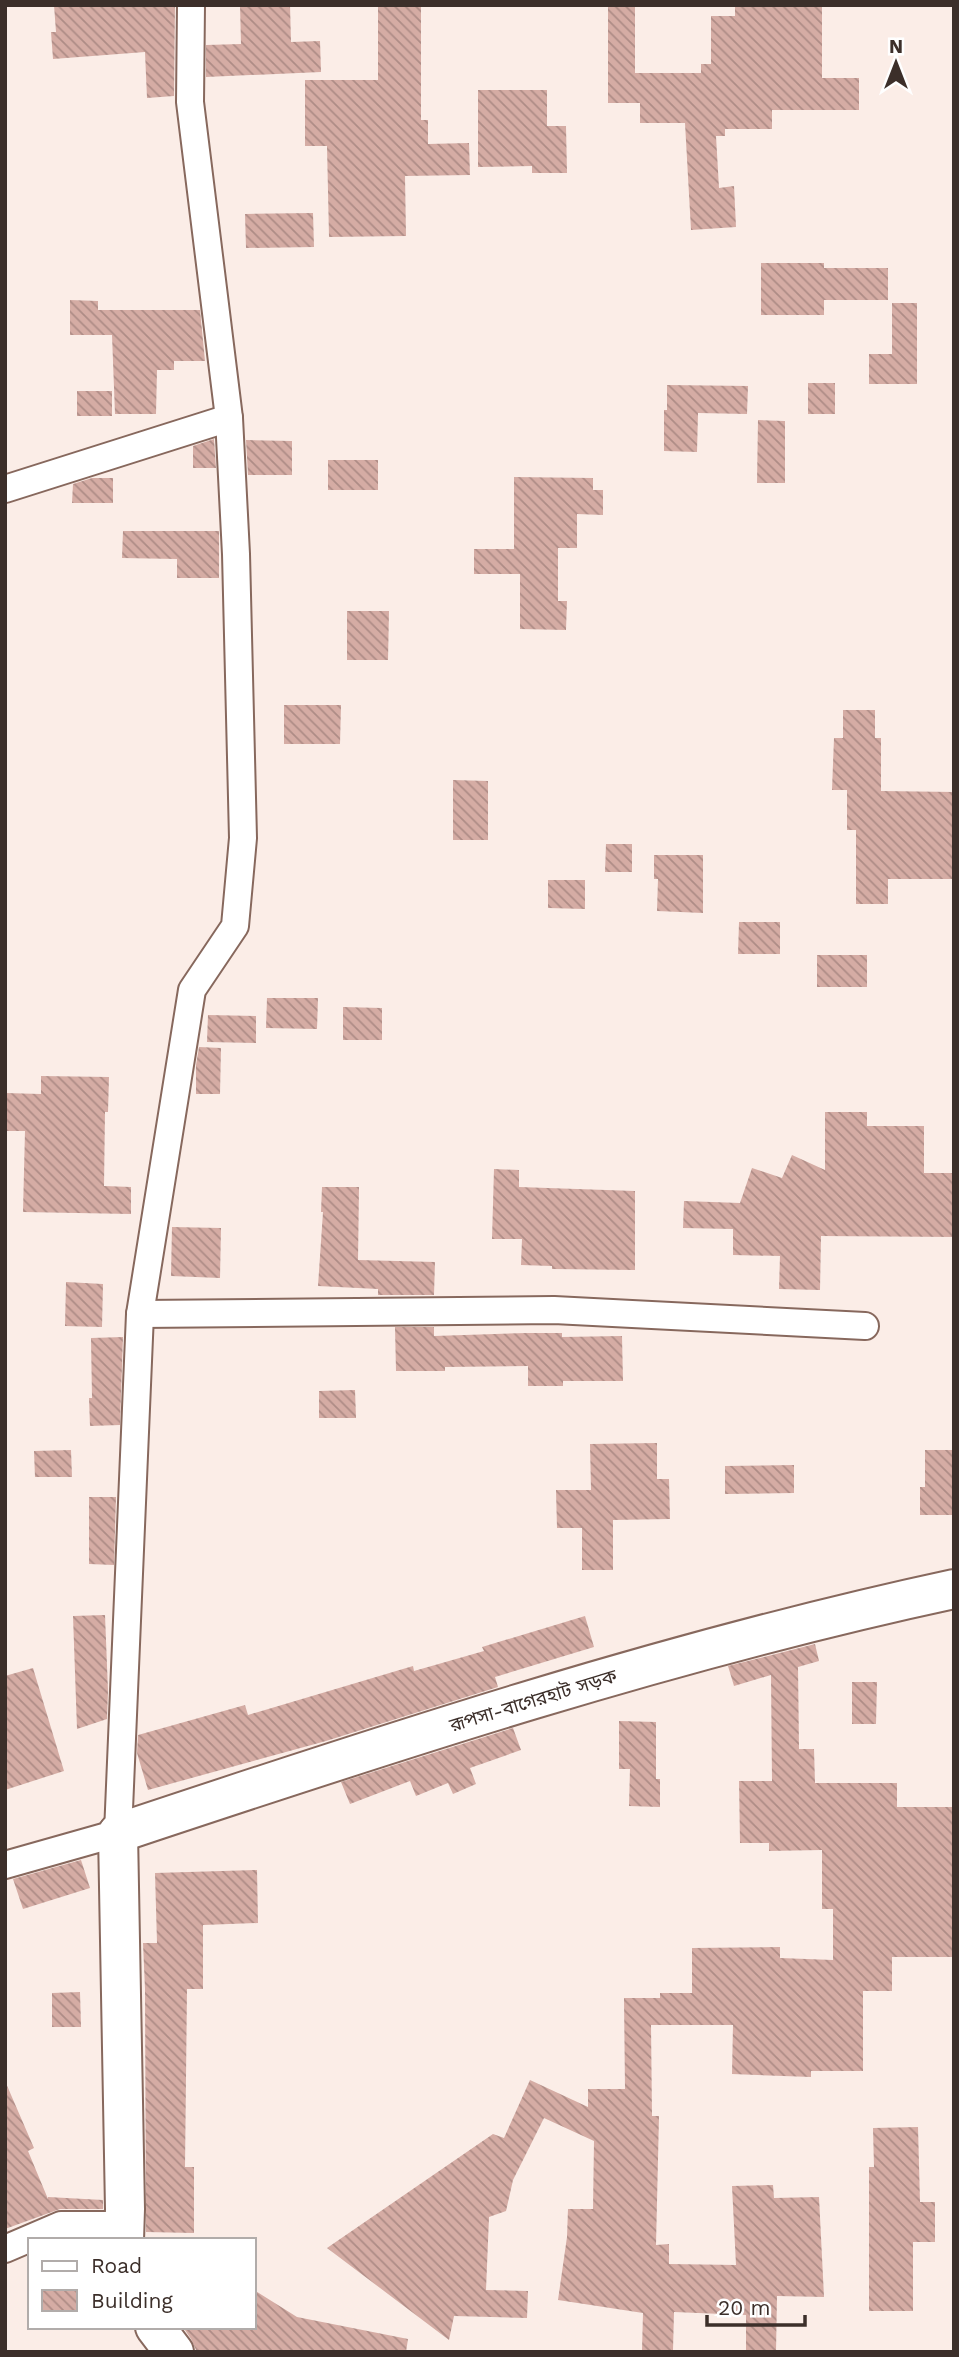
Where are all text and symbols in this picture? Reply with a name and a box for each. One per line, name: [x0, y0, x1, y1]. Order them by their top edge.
north arrow: [861, 28, 931, 98]
text: N: [889, 35, 903, 58]
street label: রূপসা-বাগেরহাট সড়ক: [446, 1664, 620, 1737]
legend: [28, 2238, 256, 2329]
text: Road: [91, 2253, 142, 2278]
scale bar: [707, 2284, 805, 2328]
text: Building: [91, 2288, 173, 2313]
text: 20 m: [718, 2295, 770, 2320]

